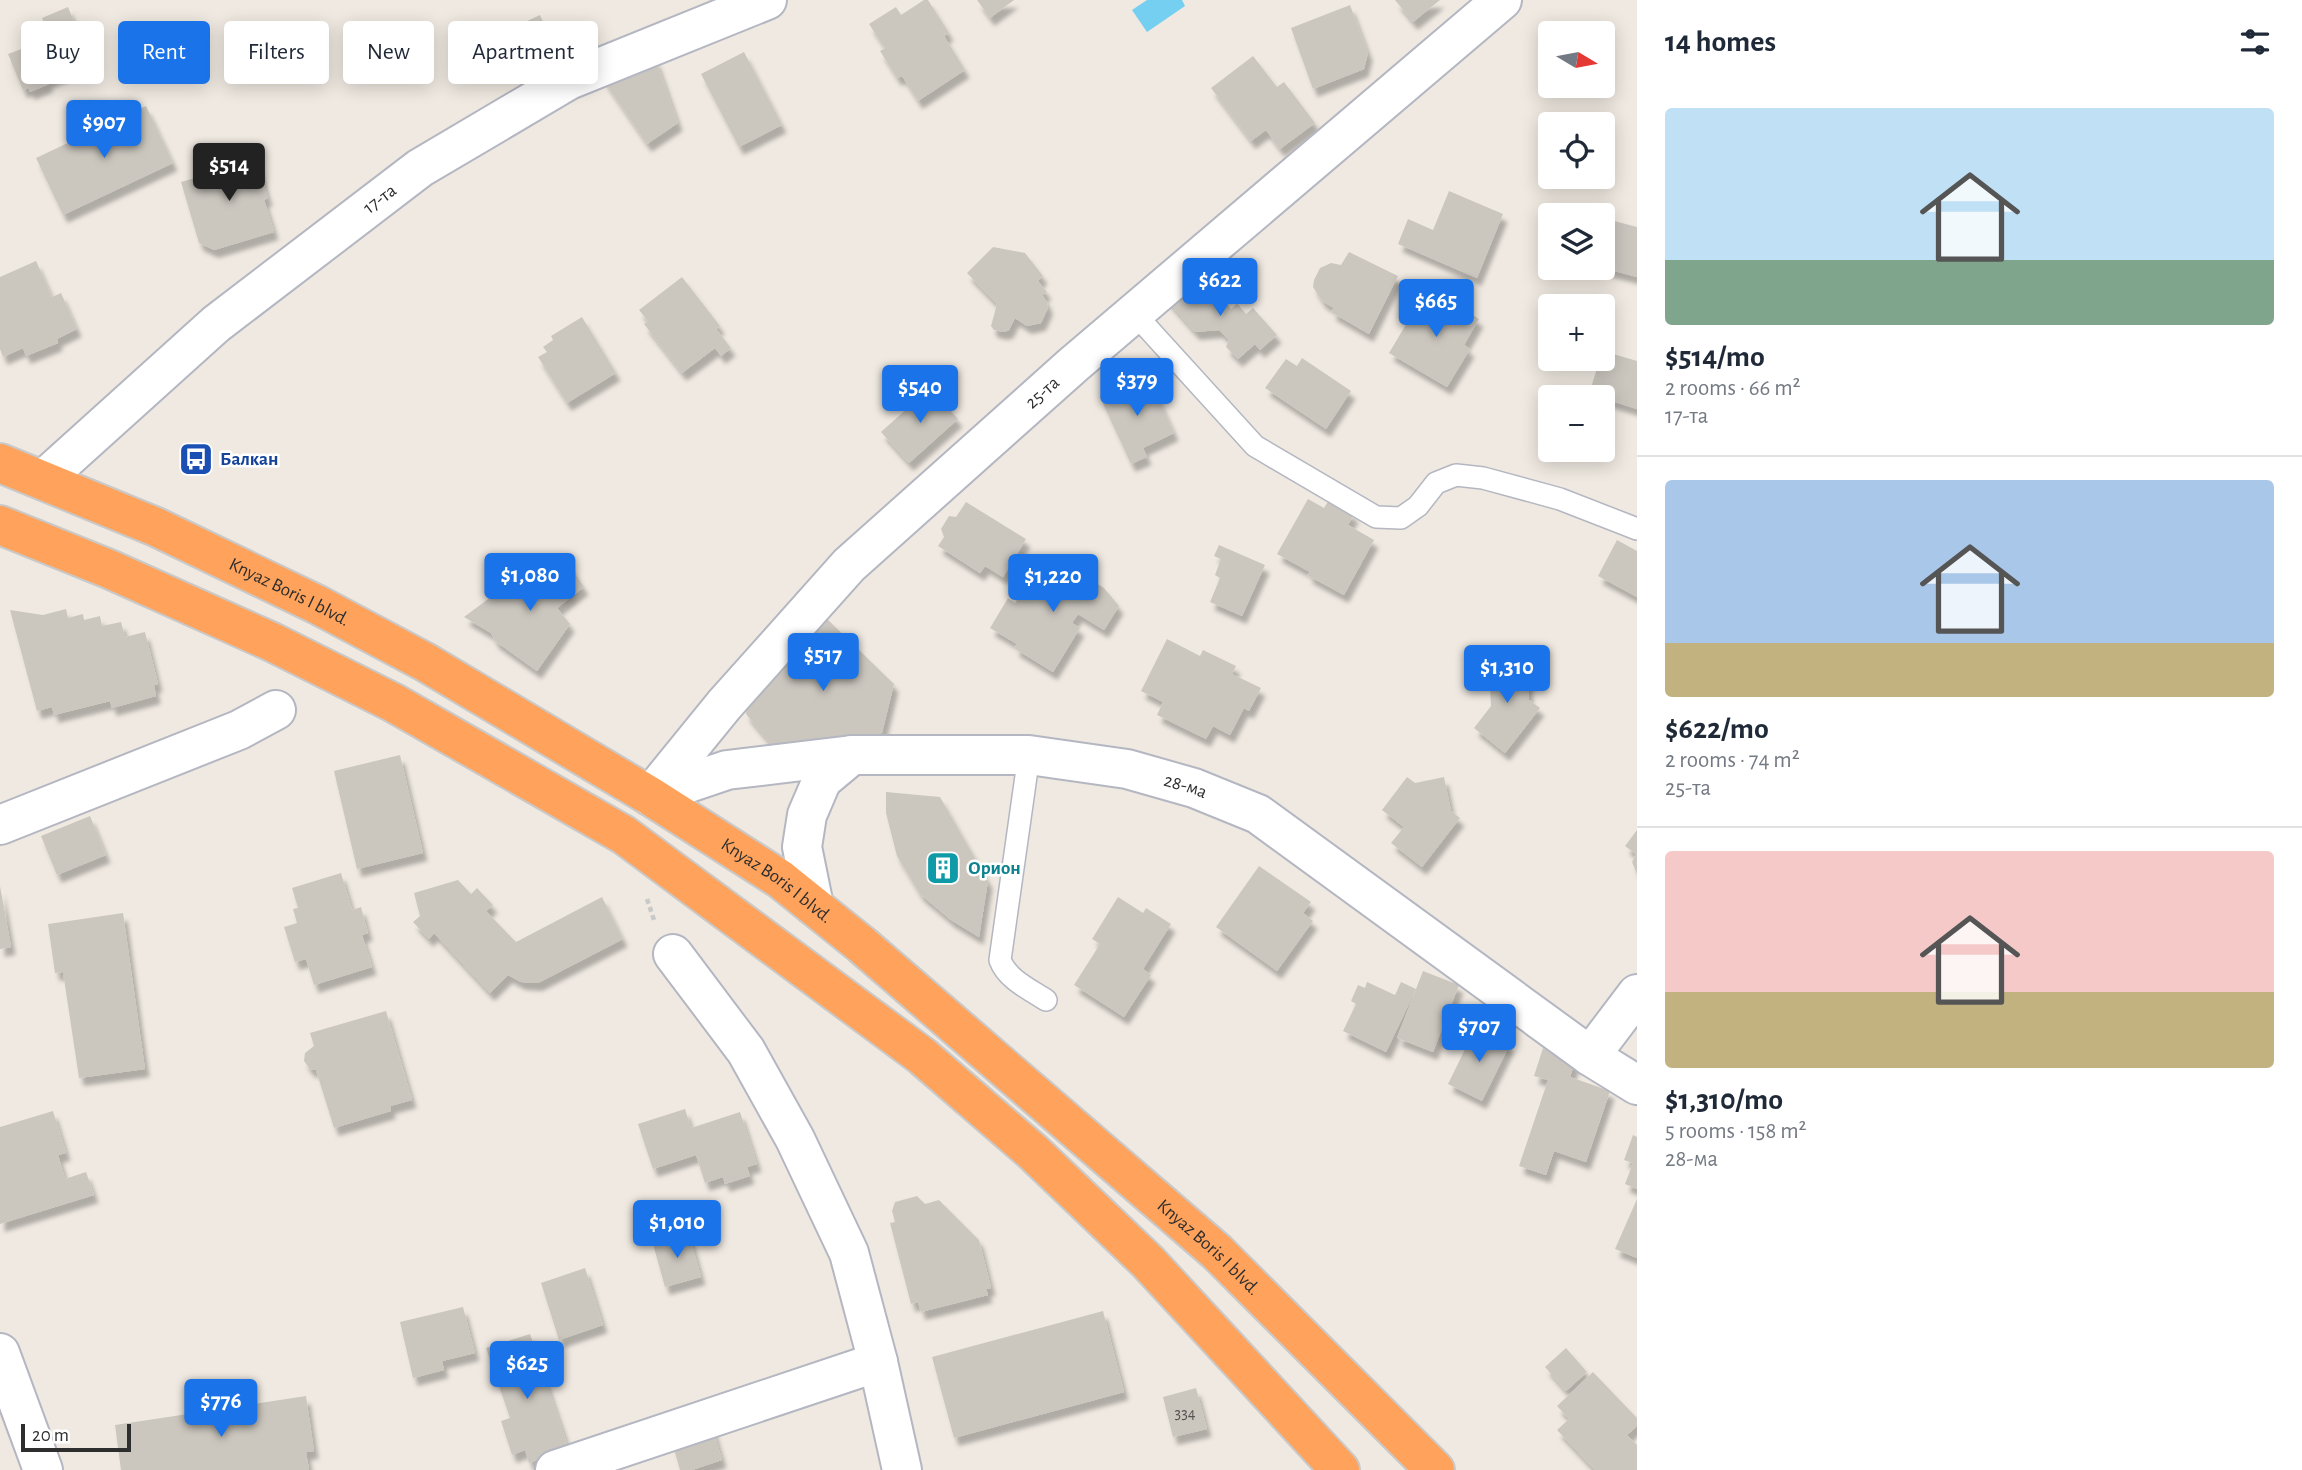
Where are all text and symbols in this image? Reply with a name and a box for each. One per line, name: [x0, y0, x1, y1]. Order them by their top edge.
chip: Buy: [21, 21, 104, 84]
chip: Rent: [118, 21, 210, 84]
chip: Filters: [224, 21, 329, 84]
chip: New: [343, 21, 434, 84]
chip: Apartment: [448, 21, 598, 84]
north arrow: [1538, 21, 1615, 98]
map controls: [1538, 21, 1615, 462]
icon: filters: [2236, 23, 2274, 61]
text: 14 homes: [1665, 27, 1776, 57]
pin: $907: [63, 100, 145, 160]
text: $907: [82, 111, 126, 134]
button: locate: [1538, 112, 1615, 189]
pin: $514: [188, 144, 270, 203]
text: $514: [209, 154, 249, 177]
icon: home: [1907, 154, 2033, 280]
street label: 17-та: [360, 180, 400, 217]
button: layers: [1538, 203, 1615, 280]
pin: $622: [1179, 258, 1261, 318]
text: $622: [1198, 269, 1242, 292]
pin: $665: [1395, 280, 1477, 339]
text: $665: [1415, 290, 1457, 313]
button: +: [1538, 294, 1615, 371]
text: $514/mo: [1665, 342, 1765, 372]
pin: $379: [1096, 358, 1178, 418]
pin: $540: [879, 366, 961, 425]
text: $379: [1116, 369, 1158, 392]
street label: 25-та: [1022, 373, 1063, 412]
text: $540: [898, 376, 942, 399]
text: 2 rooms · 66 m²: [1665, 377, 1801, 400]
button: −: [1538, 385, 1615, 462]
text: 17-та: [1665, 405, 1708, 428]
bus stop icon: Балкан: [177, 440, 215, 478]
place label: Балкан: [220, 450, 278, 469]
icon: home: [1907, 526, 2033, 652]
street label: Knyaz Boris I blvd.: [226, 554, 353, 630]
pin: $1,080: [473, 554, 587, 613]
pin: $1,220: [996, 554, 1110, 614]
text: $1,080: [500, 564, 560, 587]
text: $1,220: [1024, 565, 1082, 588]
pin: $517: [782, 634, 864, 693]
text: $517: [804, 644, 842, 667]
pin: $1,310: [1450, 646, 1564, 705]
text: $1,310: [1480, 656, 1534, 679]
text: $622/mo: [1665, 714, 1769, 744]
text: 2 rooms · 74 m²: [1665, 749, 1800, 772]
street label: 28-ма: [1162, 770, 1210, 802]
text: 25-та: [1665, 777, 1711, 800]
street label: Knyaz Boris I blvd.: [718, 835, 836, 927]
building icon: Орион: [924, 849, 962, 887]
place label: Орион: [968, 859, 1021, 878]
icon: home: [1907, 897, 2033, 1023]
pin: $707: [1438, 1004, 1520, 1064]
text: $707: [1458, 1015, 1500, 1038]
text: $1,310/mo: [1665, 1085, 1783, 1115]
text: 5 rooms · 158 m²: [1665, 1120, 1807, 1143]
text: 28-ма: [1665, 1148, 1718, 1171]
street label: Knyaz Boris I blvd.: [1154, 1196, 1264, 1299]
pin: $1,010: [620, 1200, 734, 1260]
text: $1,010: [649, 1211, 705, 1234]
pin: $625: [486, 1342, 568, 1401]
text: $625: [506, 1352, 548, 1375]
pin: $776: [180, 1380, 262, 1439]
text: $776: [200, 1390, 242, 1413]
house number: 334: [1175, 1405, 1196, 1421]
scale bar: [21, 1421, 131, 1453]
text: 20 m: [32, 1426, 69, 1445]

